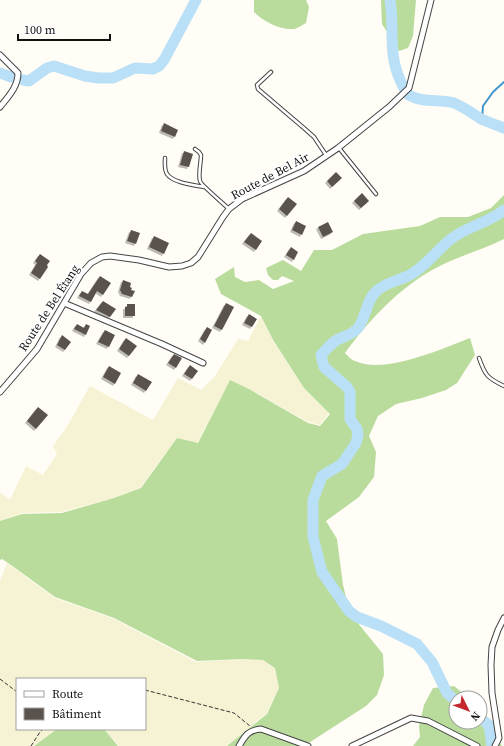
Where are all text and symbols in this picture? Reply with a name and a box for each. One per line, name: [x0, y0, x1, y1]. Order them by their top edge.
scale bar: [18, 16, 110, 42]
text: 100 m: [24, 22, 56, 38]
street label: Route de Bel Air: [228, 149, 312, 203]
street label: Route de Bel Étang: [15, 262, 83, 354]
legend: [16, 678, 146, 730]
text: Route: [52, 686, 83, 702]
north arrow: [448, 690, 488, 730]
text: Bâtiment: [52, 706, 101, 722]
text: N: [467, 708, 483, 724]

